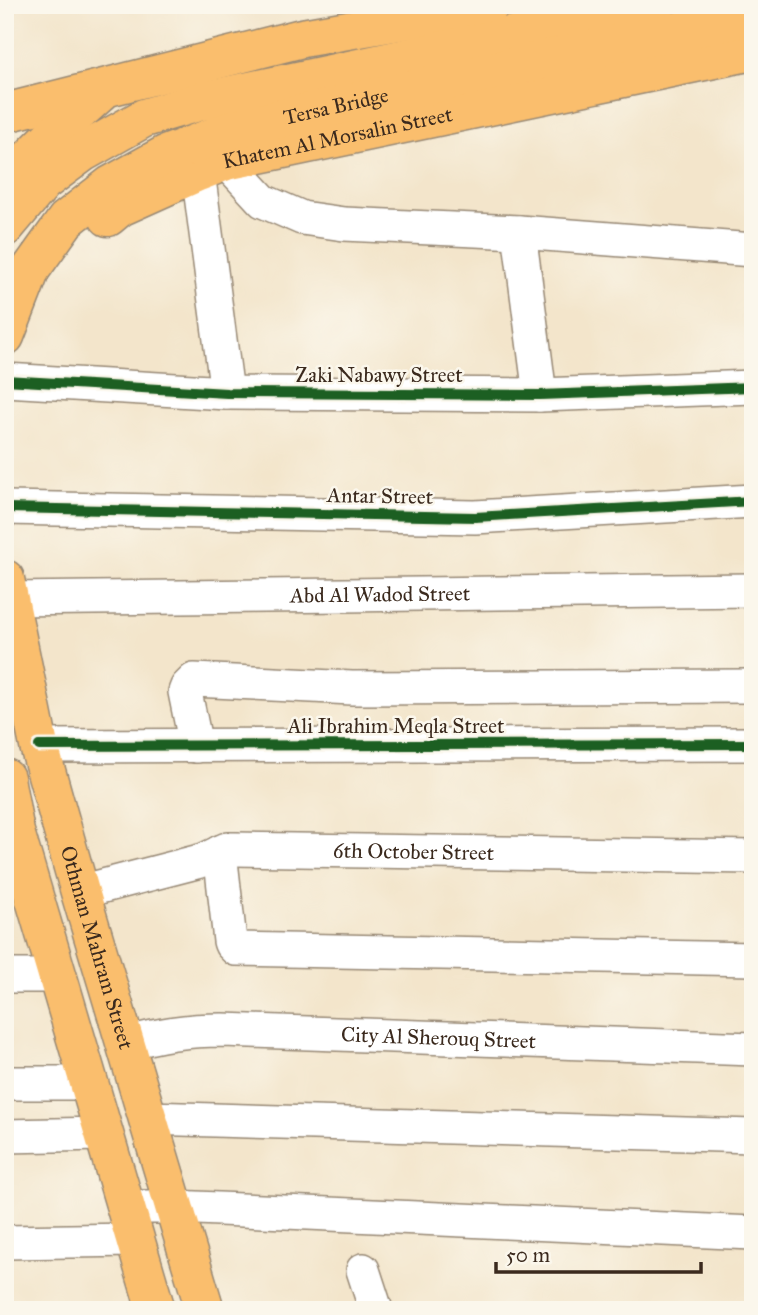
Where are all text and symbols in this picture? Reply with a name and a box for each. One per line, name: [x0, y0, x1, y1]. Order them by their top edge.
street label: Tersa Bridge: [281, 82, 391, 131]
street label: Khatem Al Morsalin Street: [220, 101, 455, 174]
street label: Zaki Nabawy Street: [295, 362, 463, 388]
street label: Antar Street: [326, 482, 434, 510]
street label: Abd Al Wadod Street: [289, 580, 471, 609]
street label: Ali Ibrahim Meqla Street: [286, 713, 505, 739]
street label: 6th October Street: [333, 838, 495, 866]
street label: Othman Mahram Street: [55, 843, 139, 1053]
street label: City Al Sherouq Street: [341, 1021, 537, 1054]
scale bar: [496, 1231, 700, 1275]
text: 50 m: [506, 1242, 551, 1268]

